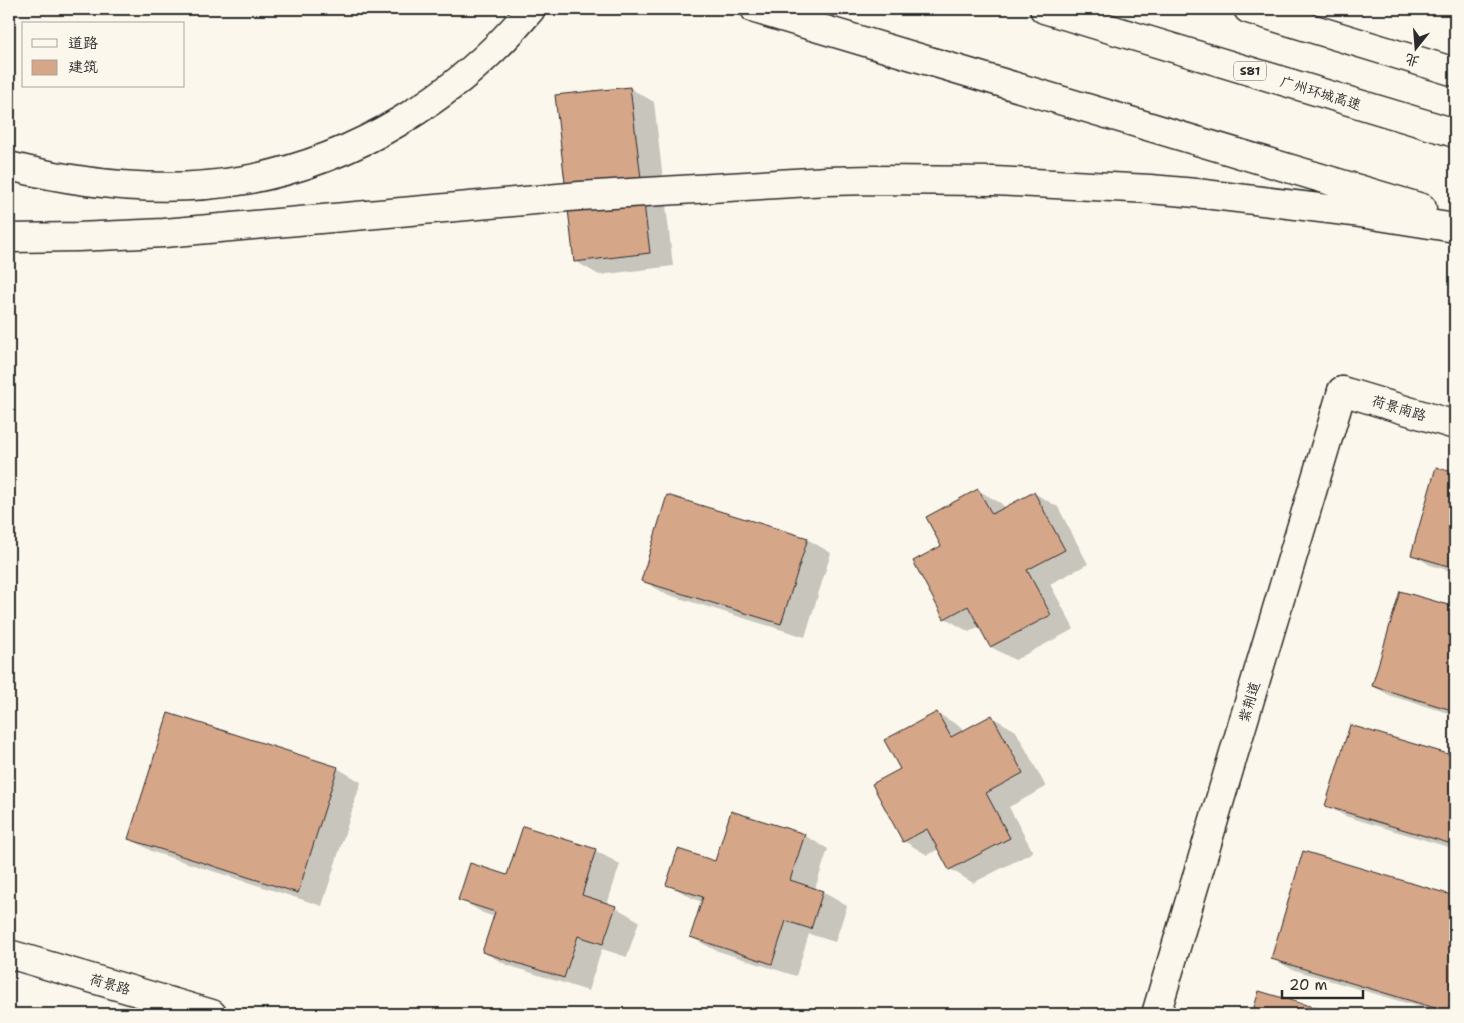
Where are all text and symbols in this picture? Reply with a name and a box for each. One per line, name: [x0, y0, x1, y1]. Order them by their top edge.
legend: [22, 22, 185, 88]
north arrow: [1392, 22, 1442, 72]
text: 道路: [68, 33, 98, 53]
text: 北: [1403, 50, 1422, 71]
text: 建筑: [68, 57, 98, 77]
road number: S81: [1234, 61, 1266, 80]
street label: 广州环城高速: [1278, 72, 1364, 114]
street label: 荷景南路: [1370, 391, 1428, 425]
street label: 紫荆道: [1234, 679, 1264, 725]
scale bar: [1282, 968, 1363, 1000]
street label: 荷景路: [87, 970, 133, 998]
text: 20 m: [1289, 975, 1328, 995]

